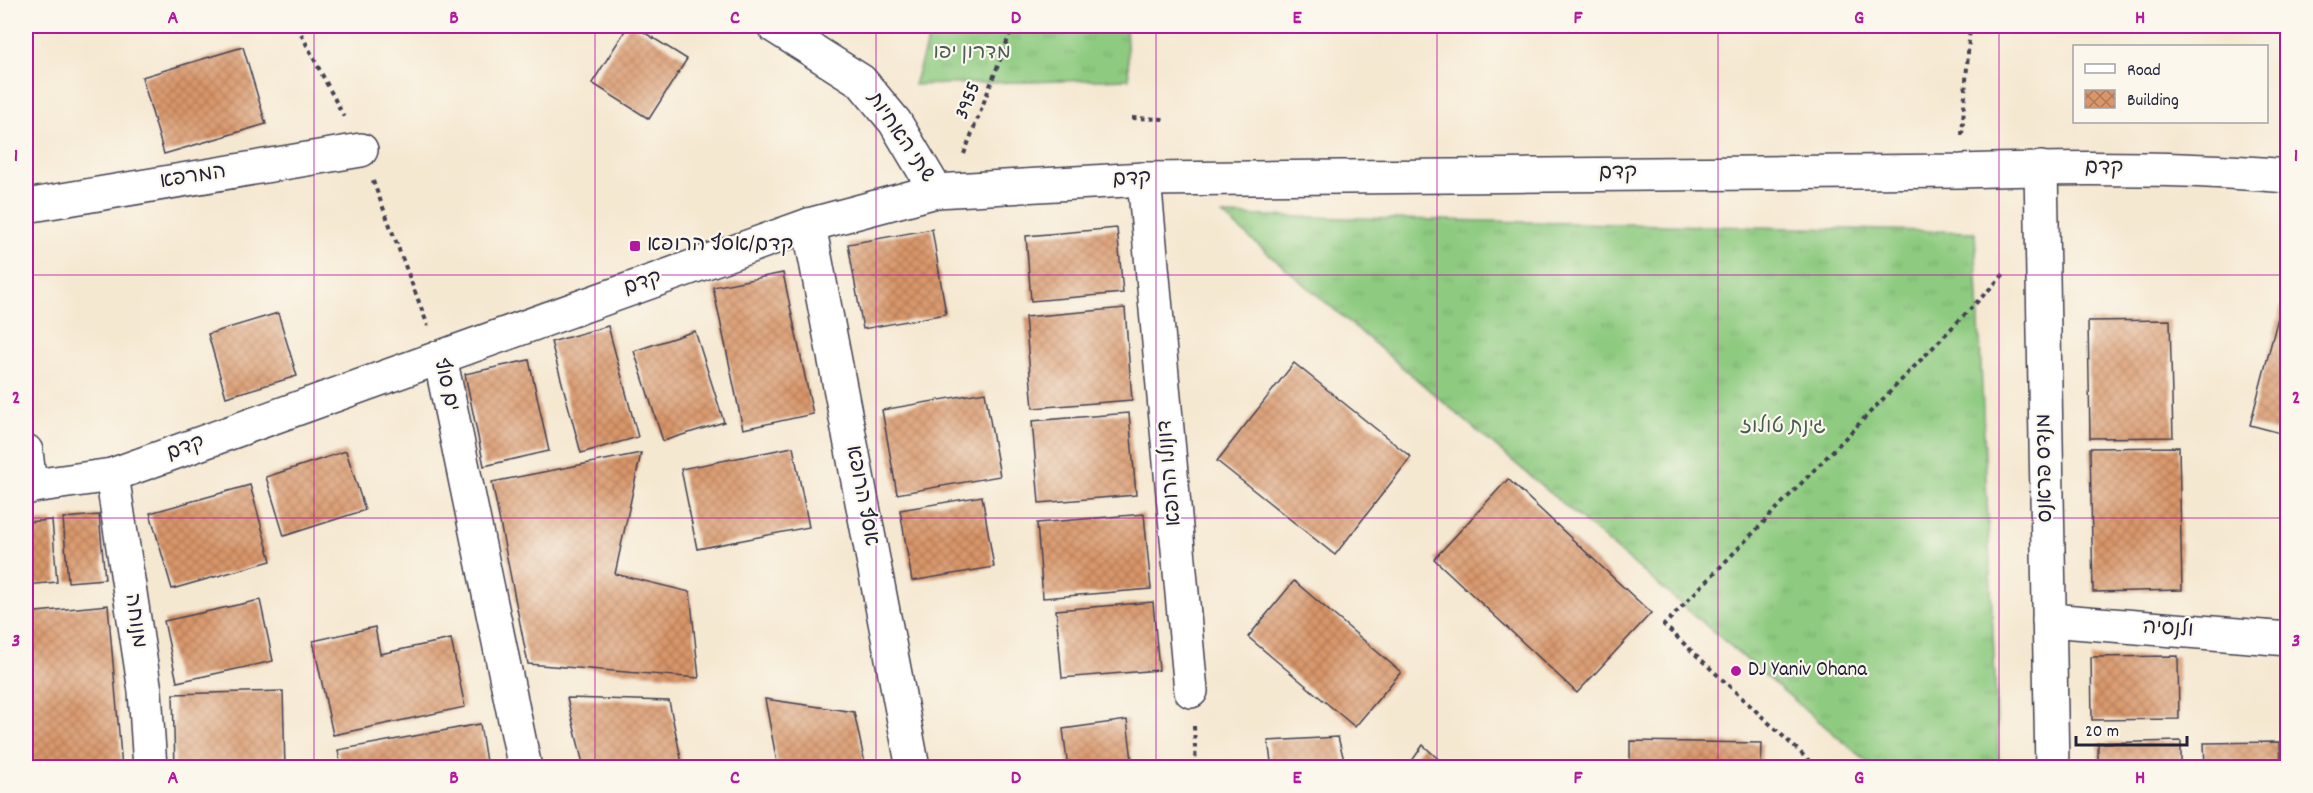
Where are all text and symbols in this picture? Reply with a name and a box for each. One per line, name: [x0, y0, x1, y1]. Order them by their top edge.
text: A: [168, 5, 179, 33]
text: B: [449, 5, 459, 33]
text: C: [730, 5, 740, 33]
text: D: [1011, 5, 1022, 33]
text: E: [1292, 5, 1302, 33]
text: F: [1574, 5, 1584, 33]
text: G: [1854, 5, 1864, 33]
text: H: [2135, 5, 2145, 33]
park label: מדרון יפו: [933, 39, 1011, 69]
legend: [2073, 45, 2268, 123]
text: Road: [2127, 59, 2161, 84]
street label: 3955: [948, 78, 990, 124]
street label: שתי האחיות: [857, 85, 941, 189]
text: Building: [2127, 89, 2179, 114]
text: 1: [14, 143, 18, 171]
text: 1: [2294, 143, 2298, 171]
street label: קדם: [2084, 154, 2124, 184]
street label: המרפא: [158, 158, 228, 198]
street label: קדם: [1598, 159, 1638, 189]
street label: קדם: [1112, 164, 1152, 196]
place label: קדם/אסף הרופא: [647, 231, 794, 261]
marker: קדם/אסף הרופא: [628, 239, 642, 253]
street label: קדם: [620, 264, 666, 304]
street label: ים סוף: [424, 355, 466, 415]
text: 2: [12, 385, 20, 413]
text: 2: [2292, 385, 2300, 413]
park label: גינת טולוז: [1740, 413, 1826, 443]
street label: מנדס פראנס: [2030, 413, 2062, 523]
street label: דונולו הרופא: [1151, 419, 1191, 527]
street label: קדם: [163, 428, 209, 470]
street label: אסף הרופא: [837, 443, 885, 549]
street label: מנוחה: [115, 592, 153, 650]
street label: ולנסיה: [2142, 613, 2194, 647]
text: 3: [12, 628, 20, 656]
text: 3: [2292, 628, 2300, 656]
place label: DJ Yaniv Ohana: [1748, 656, 1868, 686]
marker: DJ Yaniv Ohana: [1729, 664, 1743, 678]
scale bar: [2076, 709, 2187, 747]
text: 20 m: [2085, 720, 2119, 745]
text: A: [168, 765, 179, 793]
text: B: [449, 765, 459, 793]
text: C: [730, 765, 740, 793]
text: D: [1011, 765, 1022, 793]
text: E: [1292, 765, 1302, 793]
text: F: [1574, 765, 1584, 793]
text: G: [1854, 765, 1864, 793]
text: H: [2135, 765, 2145, 793]

